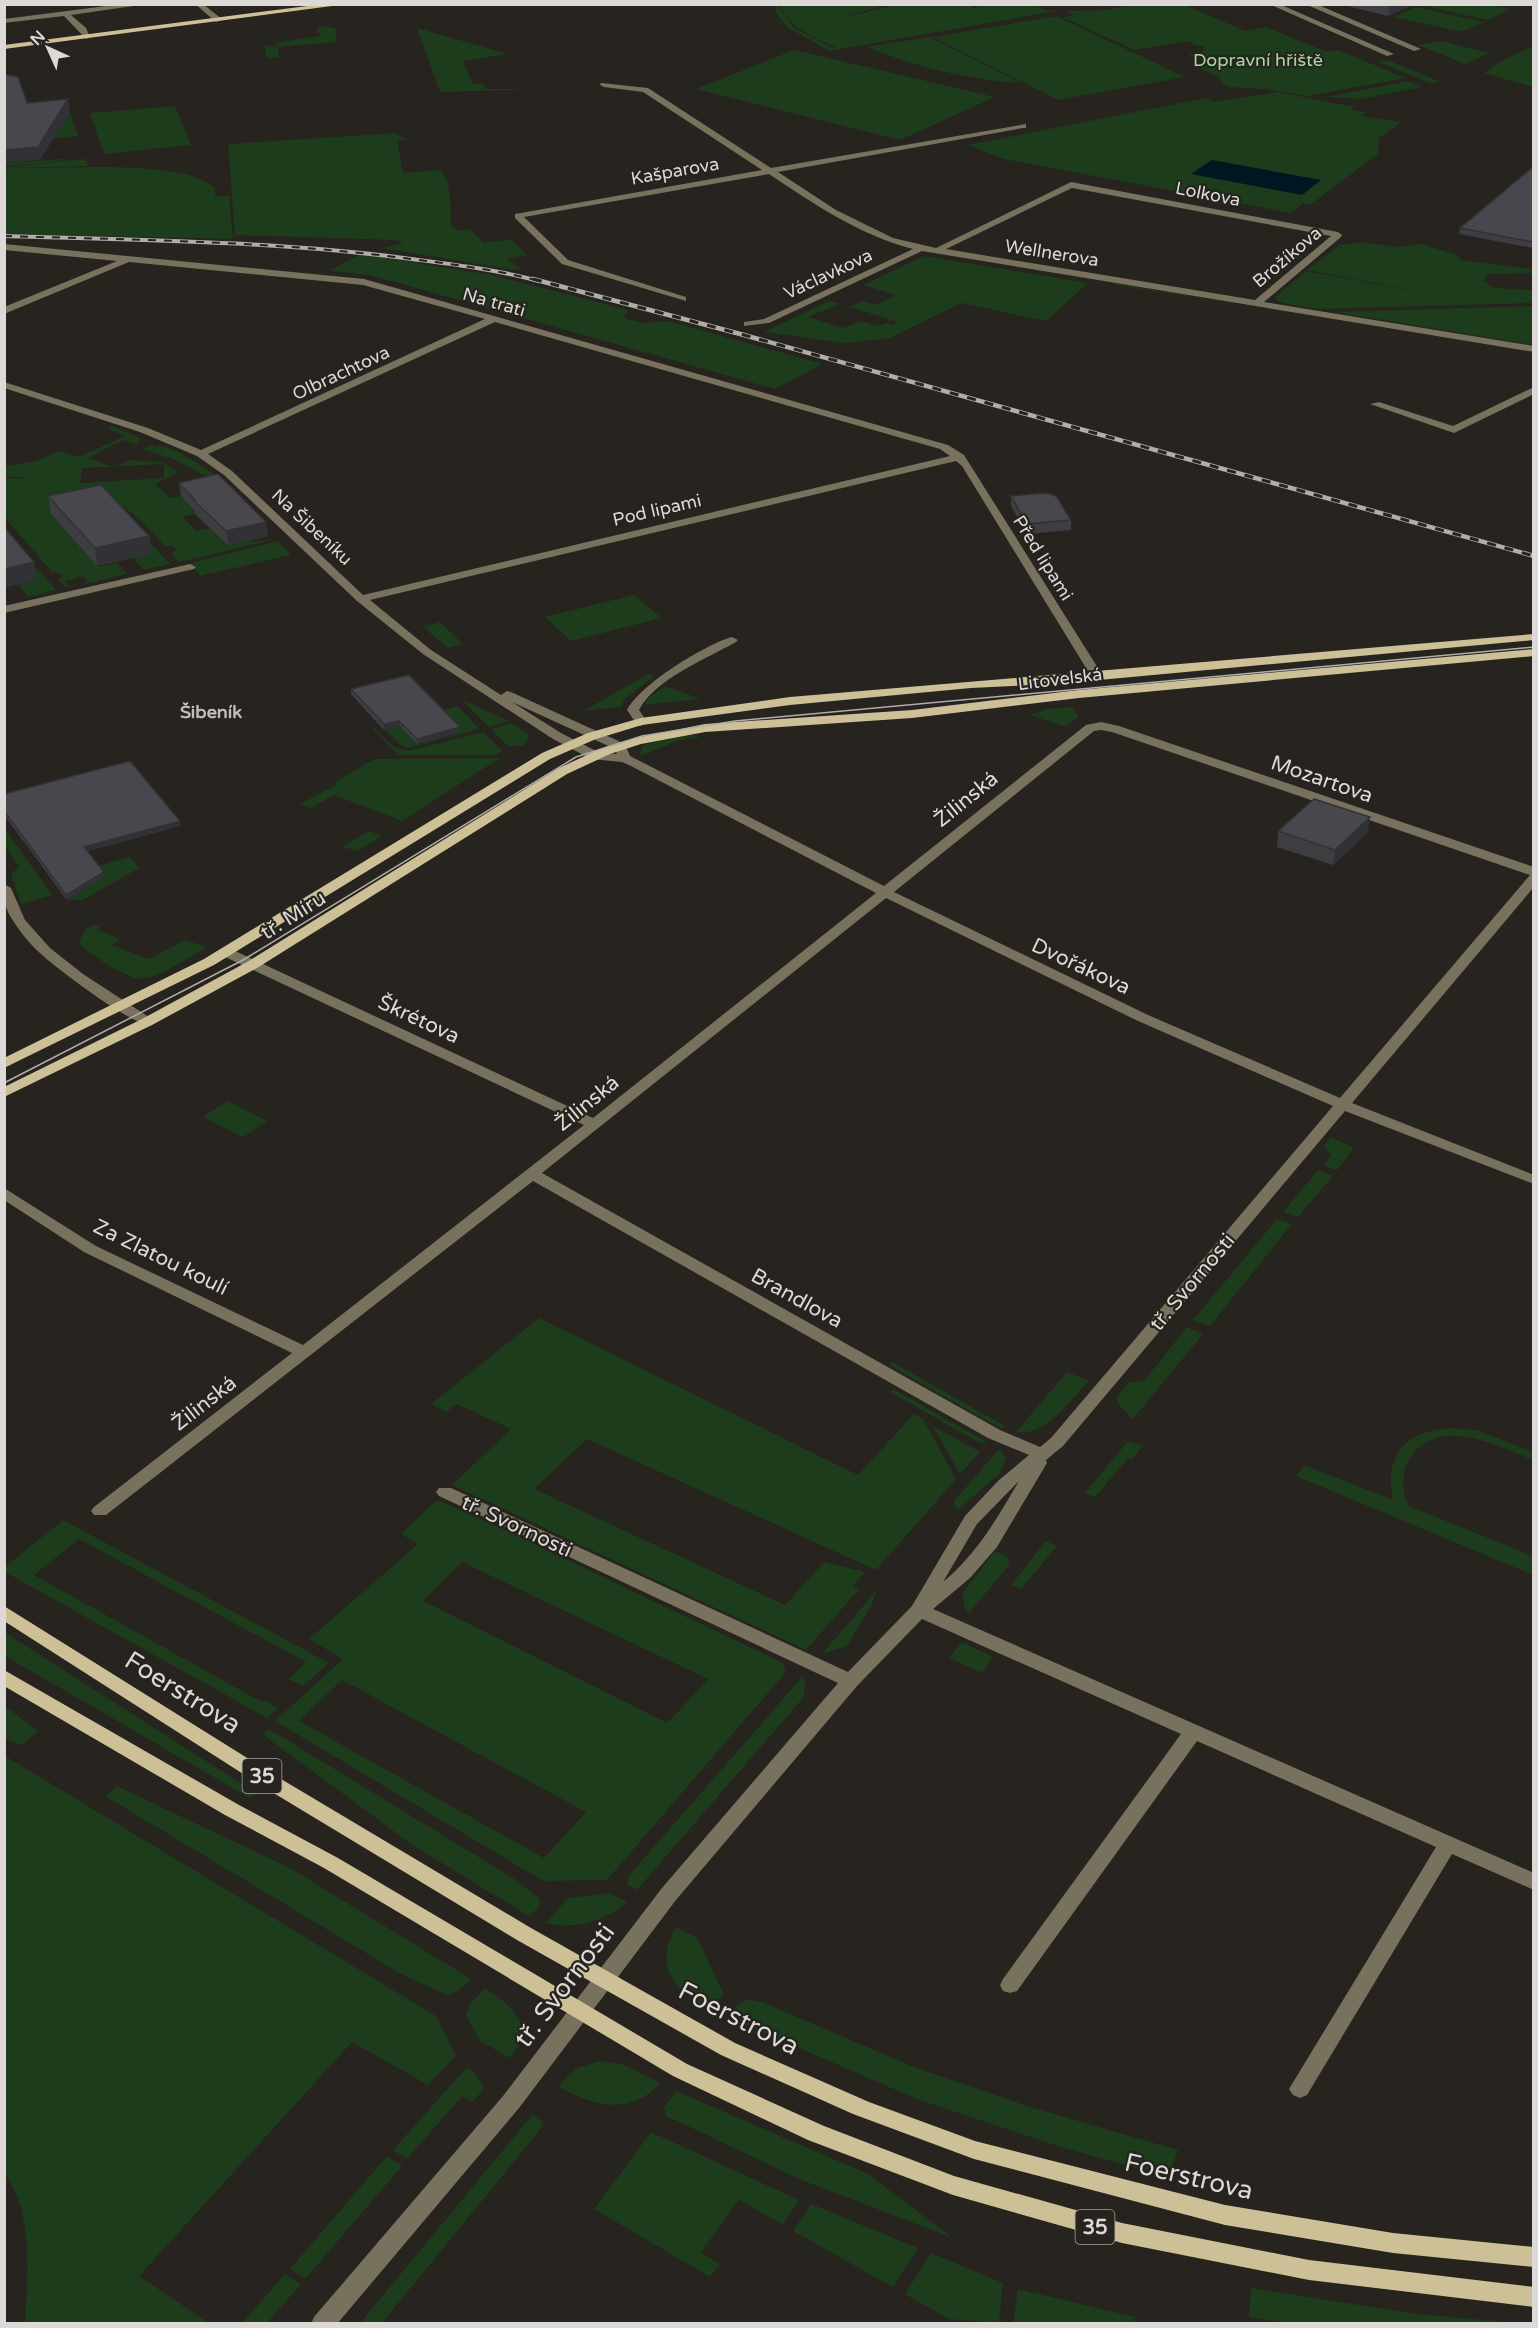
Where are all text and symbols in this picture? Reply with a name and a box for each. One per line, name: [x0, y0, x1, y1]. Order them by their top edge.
north arrow: [18, 18, 78, 78]
text: N: [26, 26, 50, 50]
park label: Dopravní hřiště: [1193, 49, 1323, 71]
street label: Kašparova: [629, 152, 721, 190]
street label: Lolkova: [1174, 177, 1242, 211]
street label: Brožíkova: [1248, 222, 1326, 292]
street label: Wellnerova: [1004, 235, 1100, 271]
street label: Václavkova: [780, 244, 876, 304]
street label: Na trati: [460, 283, 528, 321]
street label: Olbrachtova: [289, 341, 393, 405]
street label: Na Šibeníku: [267, 484, 357, 570]
street label: Pod lipami: [611, 489, 703, 531]
street label: Před lipami: [1008, 511, 1078, 605]
street label: Litovelská: [1017, 663, 1103, 695]
district label: Šibeník: [180, 701, 242, 723]
street label: Mozartova: [1267, 750, 1376, 809]
street label: Žilinská: [929, 766, 1003, 833]
street label: tř. Míru: [256, 886, 331, 945]
street label: Dvořákova: [1027, 933, 1134, 1000]
street label: Škrétova: [374, 990, 464, 1049]
street label: Žilinská: [550, 1070, 624, 1137]
street label: Za Zlatou koulí: [89, 1214, 232, 1301]
street label: tř. Svornosti: [1144, 1229, 1240, 1336]
street label: Brandlova: [747, 1263, 847, 1334]
street label: Žilinská: [167, 1370, 242, 1436]
street label: tř. Svornosti: [457, 1490, 576, 1563]
street label: Foerstrova: [119, 1645, 246, 1740]
road number: 35: [242, 1759, 282, 1793]
street label: tř. Svornosti: [508, 1917, 621, 2054]
street label: Foerstrova: [673, 1975, 804, 2062]
street label: Foerstrova: [1122, 2147, 1256, 2206]
road number: 35: [1076, 2210, 1114, 2244]

